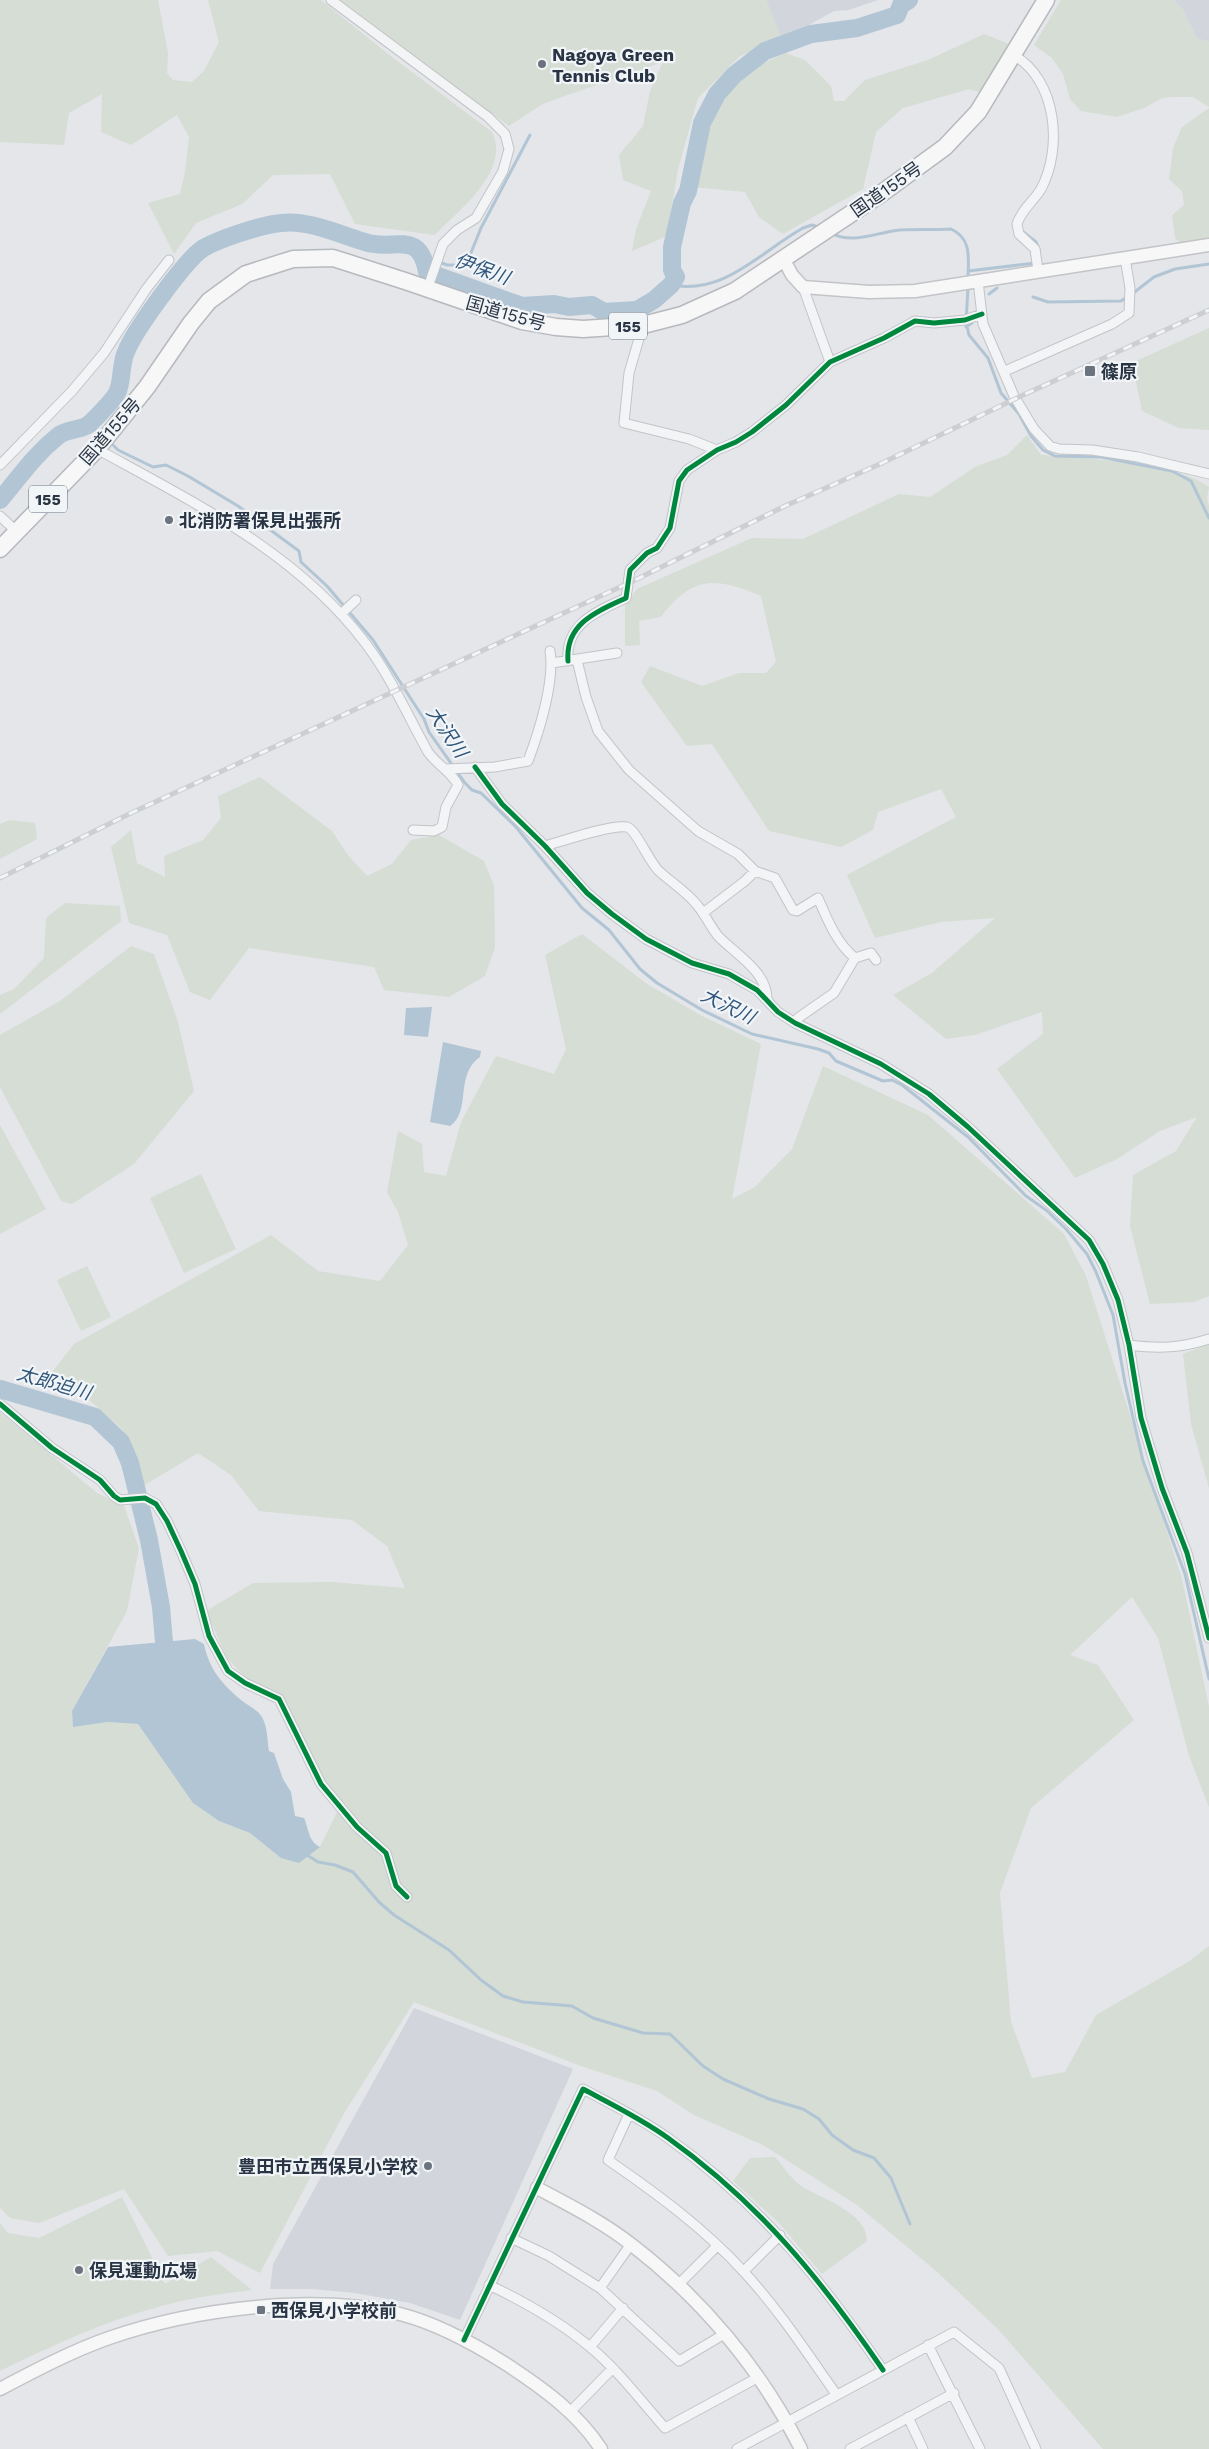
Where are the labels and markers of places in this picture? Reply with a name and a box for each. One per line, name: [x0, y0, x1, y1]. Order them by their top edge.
place label: Nagoya Green Tennis Club: [552, 44, 674, 86]
marker: Nagoya Green Tennis Club: [536, 58, 548, 70]
place label: 篠原: [1101, 361, 1137, 382]
marker: 篠原: [1083, 364, 1097, 378]
place label: 北消防署保見出張所: [179, 510, 341, 531]
marker: 北消防署保見出張所: [163, 514, 175, 526]
place label: 豊田市立西保見小学校: [238, 2156, 418, 2177]
marker: 豊田市立西保見小学校: [422, 2160, 434, 2172]
place label: 保見運動広場: [89, 2260, 197, 2281]
marker: 保見運動広場: [73, 2264, 85, 2276]
place label: 西保見小学校前: [271, 2300, 397, 2321]
marker: 西保見小学校前: [255, 2304, 267, 2316]

